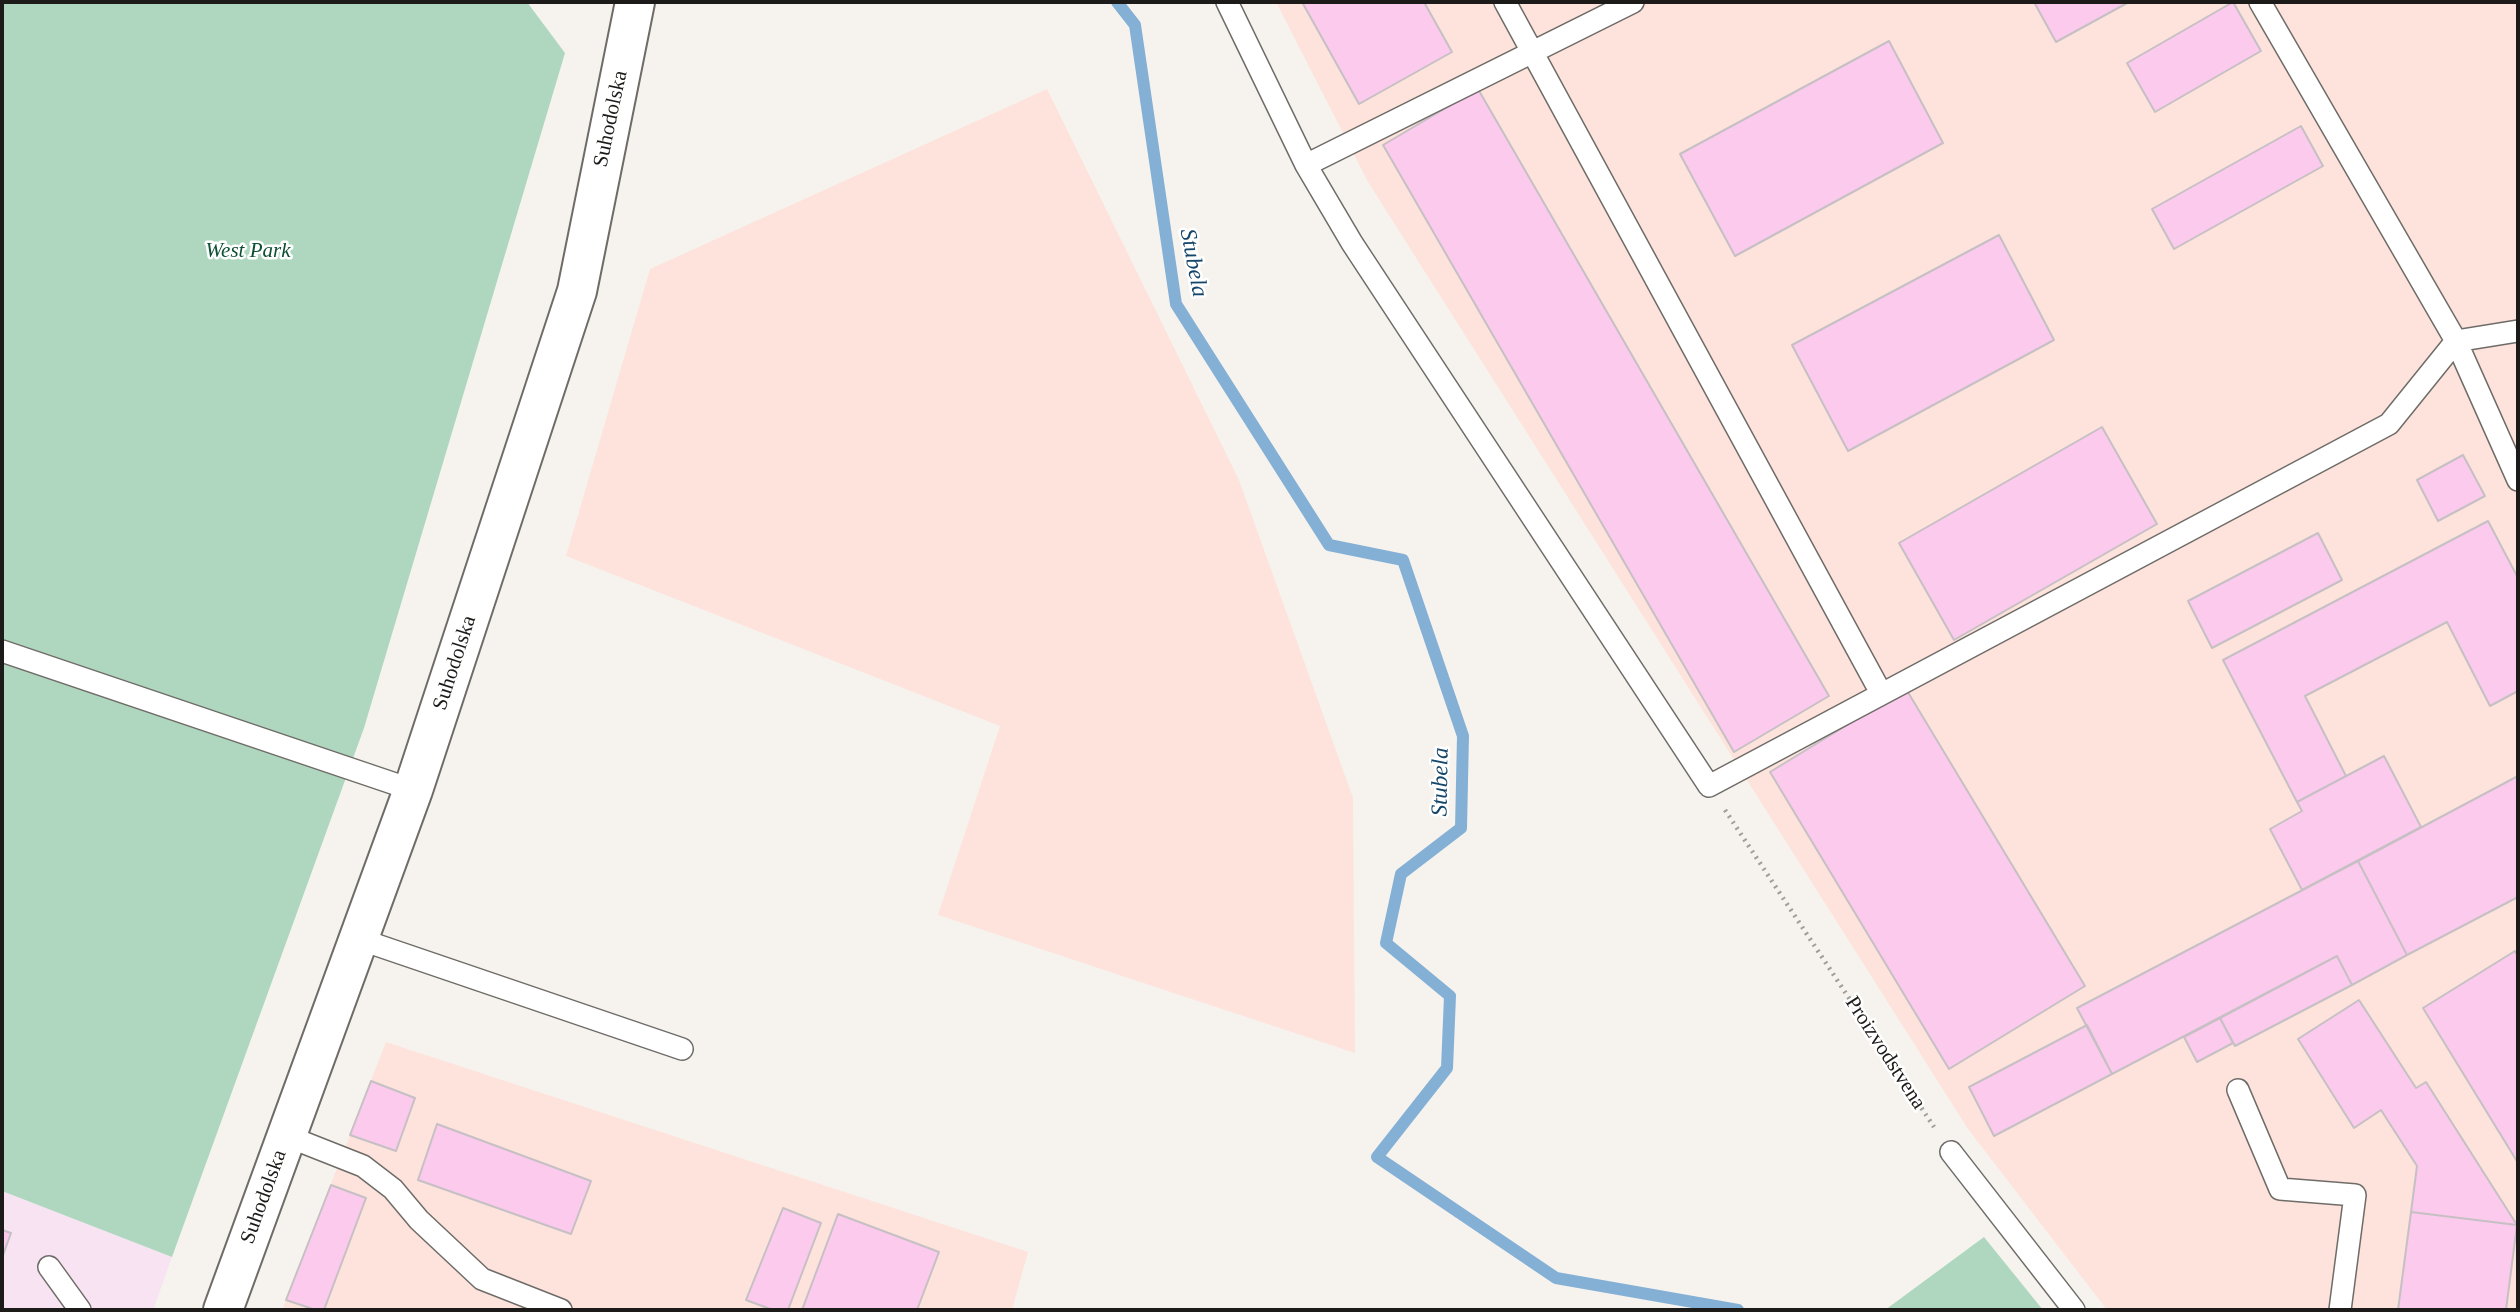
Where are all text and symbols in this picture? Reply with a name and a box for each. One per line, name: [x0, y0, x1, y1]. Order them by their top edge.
street label: Suhodolska: [588, 68, 634, 170]
water label: Stubela: [1173, 227, 1213, 299]
park label: West Park: [206, 238, 290, 264]
street label: Suhodolska: [428, 613, 482, 713]
water label: Stubela: [1427, 747, 1455, 817]
street label: Proizvodstvena: [1839, 992, 1931, 1114]
street label: Suhodolska: [235, 1147, 293, 1247]

